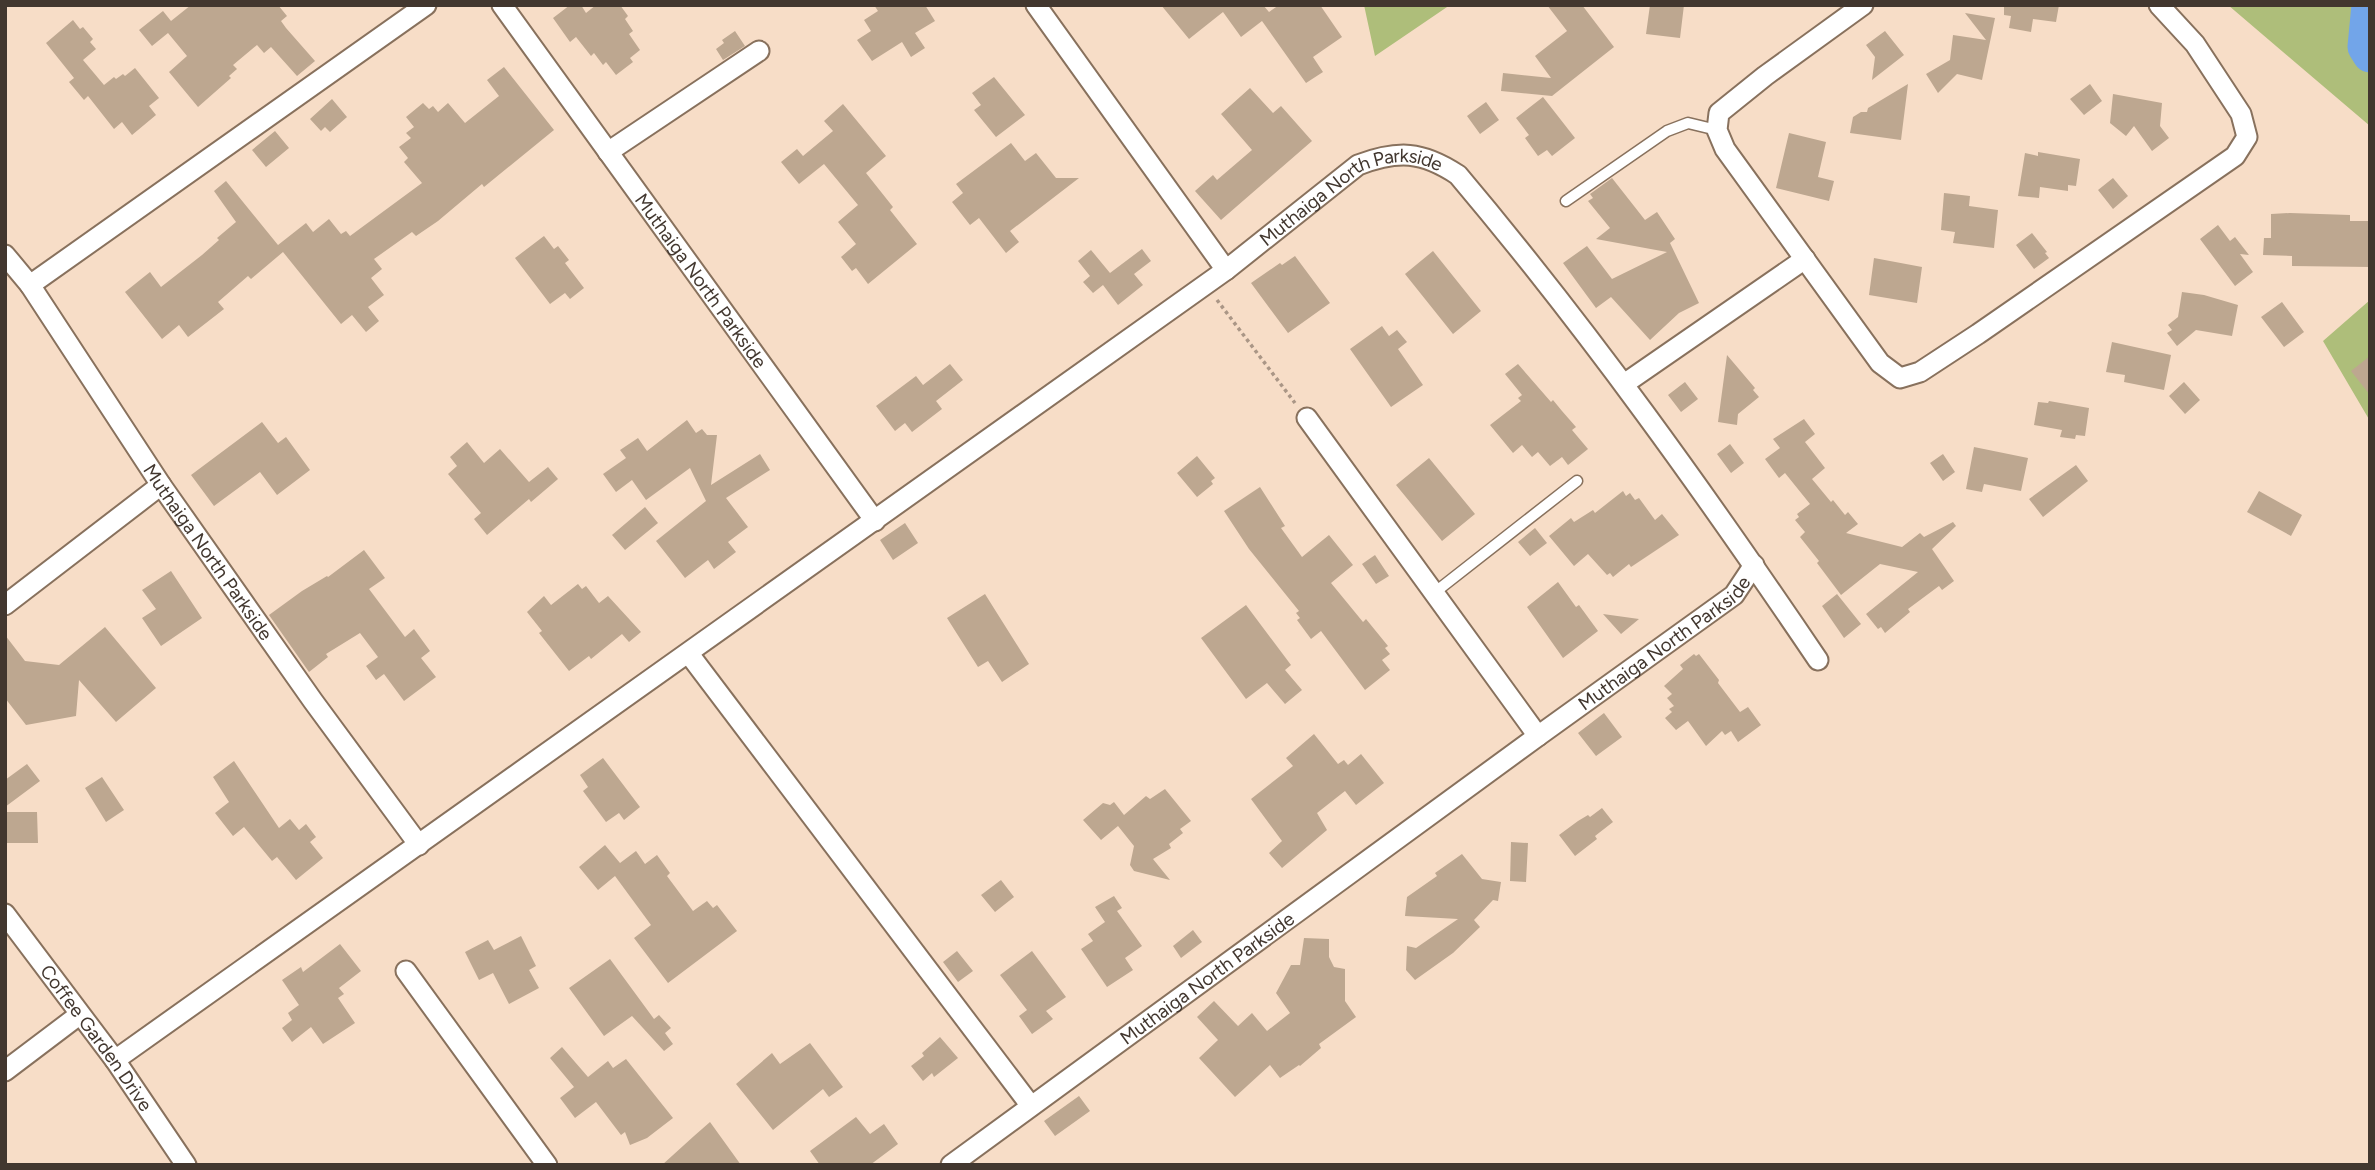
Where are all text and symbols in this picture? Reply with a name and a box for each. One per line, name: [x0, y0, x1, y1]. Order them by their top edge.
street label: Muthaiga North Parkside: [1255, 144, 1446, 251]
street label: Muthaiga North Parkside: [630, 189, 772, 373]
street label: Muthaiga North Parkside: [138, 460, 277, 645]
street label: Muthaiga North Parkside: [1574, 572, 1755, 715]
street label: Muthaiga North Parkside: [1116, 907, 1299, 1050]
street label: Coffee Garden Drive: [35, 960, 157, 1116]

